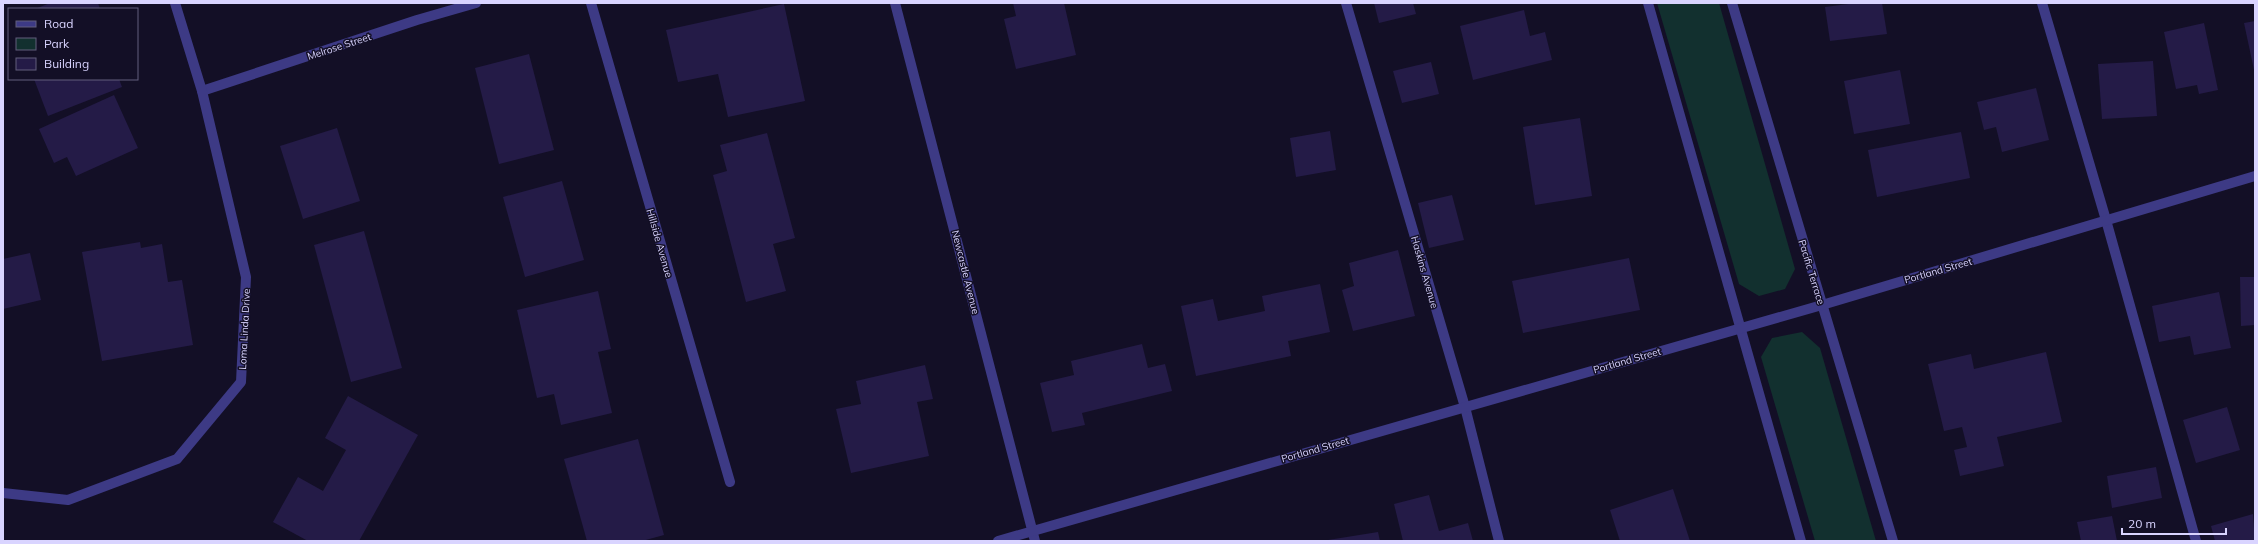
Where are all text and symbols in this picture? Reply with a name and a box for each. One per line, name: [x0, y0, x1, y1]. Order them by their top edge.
legend: [8, 8, 138, 80]
text: Road: [44, 16, 73, 31]
street label: Melrose Street: [306, 30, 373, 63]
text: Park: [44, 36, 70, 51]
text: Building: [44, 56, 89, 71]
street label: Hillside Avenue: [643, 207, 676, 279]
street label: Newcastle Avenue: [949, 229, 982, 315]
street label: Haskins Avenue: [1408, 235, 1441, 310]
street label: Pacific Terrace: [1795, 238, 1828, 306]
street label: Portland Street: [1903, 254, 1974, 286]
street label: Loma Linda Drive: [236, 288, 253, 370]
street label: Portland Street: [1592, 344, 1663, 376]
street label: Portland Street: [1280, 433, 1351, 465]
scale bar: [2122, 510, 2226, 536]
text: 20 m: [2128, 516, 2156, 531]

